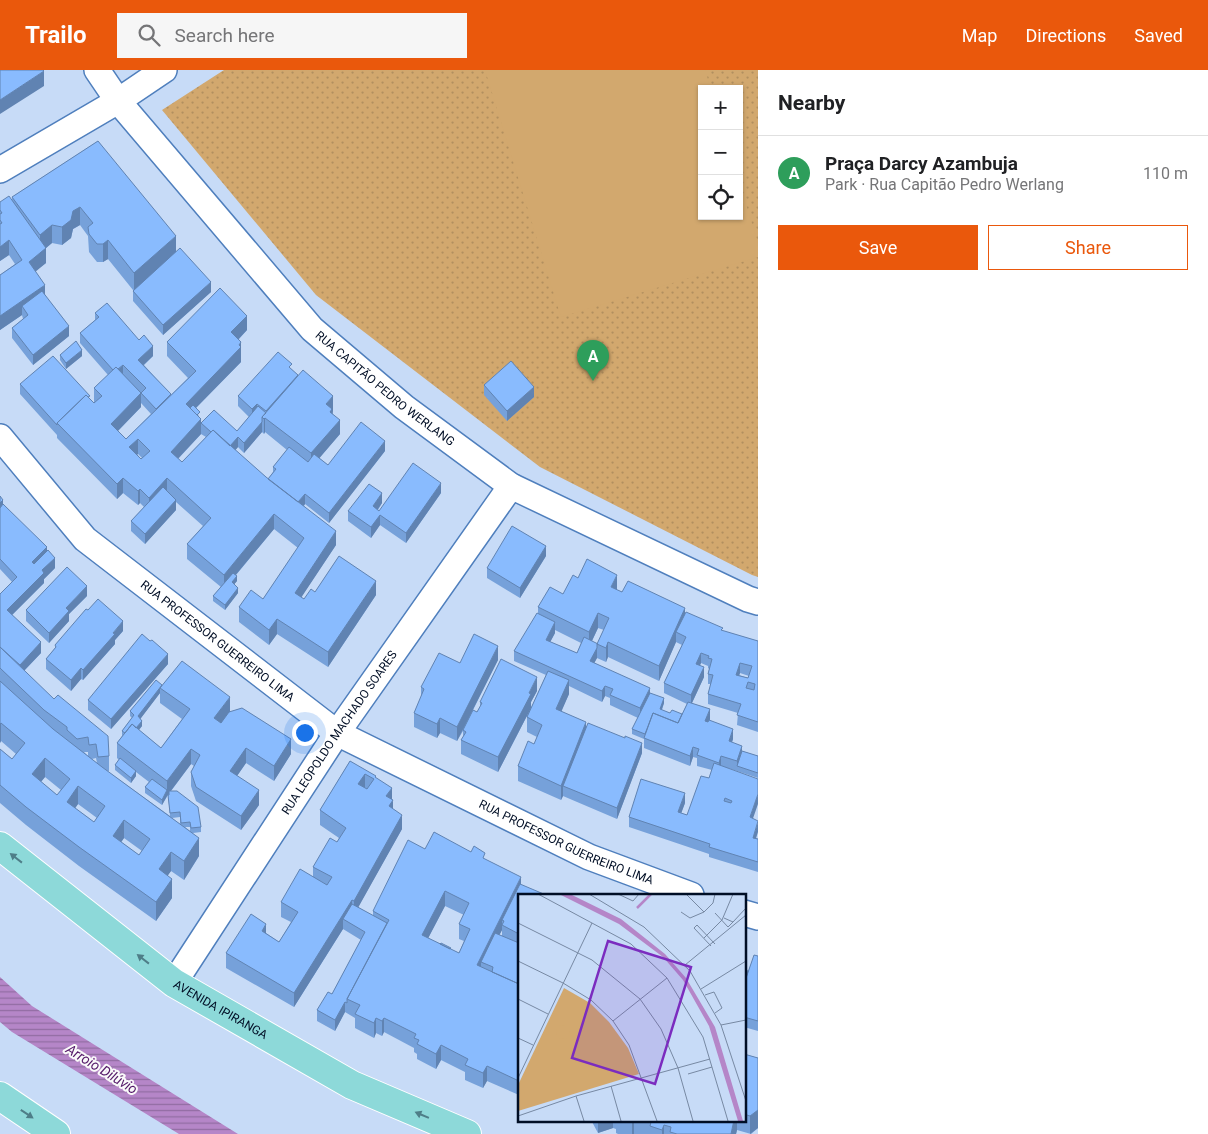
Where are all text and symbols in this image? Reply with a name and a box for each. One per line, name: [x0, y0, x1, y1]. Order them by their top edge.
search box: [117, 13, 467, 58]
text: Trailo: [25, 21, 87, 49]
icon: search: [135, 21, 163, 49]
text: Search here: [175, 24, 275, 47]
text: Map: [962, 25, 997, 46]
text: Directions: [1025, 25, 1106, 46]
text: Saved: [1134, 25, 1183, 46]
map controls: [698, 85, 743, 220]
button: +: [698, 85, 743, 130]
text: Nearby: [778, 91, 845, 115]
button: −: [698, 130, 743, 175]
text: Praça Darcy Azambuja: [825, 152, 1018, 175]
text: A: [789, 164, 799, 183]
text: 110 m: [1143, 164, 1188, 183]
button: locate: [698, 175, 743, 220]
text: Park · Rua Capitão Pedro Werlang: [825, 175, 1064, 194]
button: Save: [778, 225, 978, 270]
button: Share: [988, 225, 1188, 270]
street label: RUA CAPITÃO PEDRO WERLANG: [313, 328, 457, 449]
pin: A: [577, 340, 609, 381]
street label: RUA PROFESSOR GUERREIRO LIMA: [138, 578, 297, 705]
street label: RUA LEOPOLDO MACHADO SOARES: [279, 648, 400, 817]
your location: [292, 720, 318, 746]
street label: RUA PROFESSOR GUERREIRO LIMA: [477, 797, 656, 887]
one-way arrow: [10, 853, 23, 864]
inset map: [518, 894, 746, 1122]
one-way arrow: [137, 954, 150, 965]
street label: AVENIDA IPIRANGA: [171, 977, 270, 1042]
water label: Arroio Dilúvio: [63, 1040, 141, 1097]
one-way arrow: [20, 1109, 33, 1119]
one-way arrow: [415, 1110, 429, 1118]

